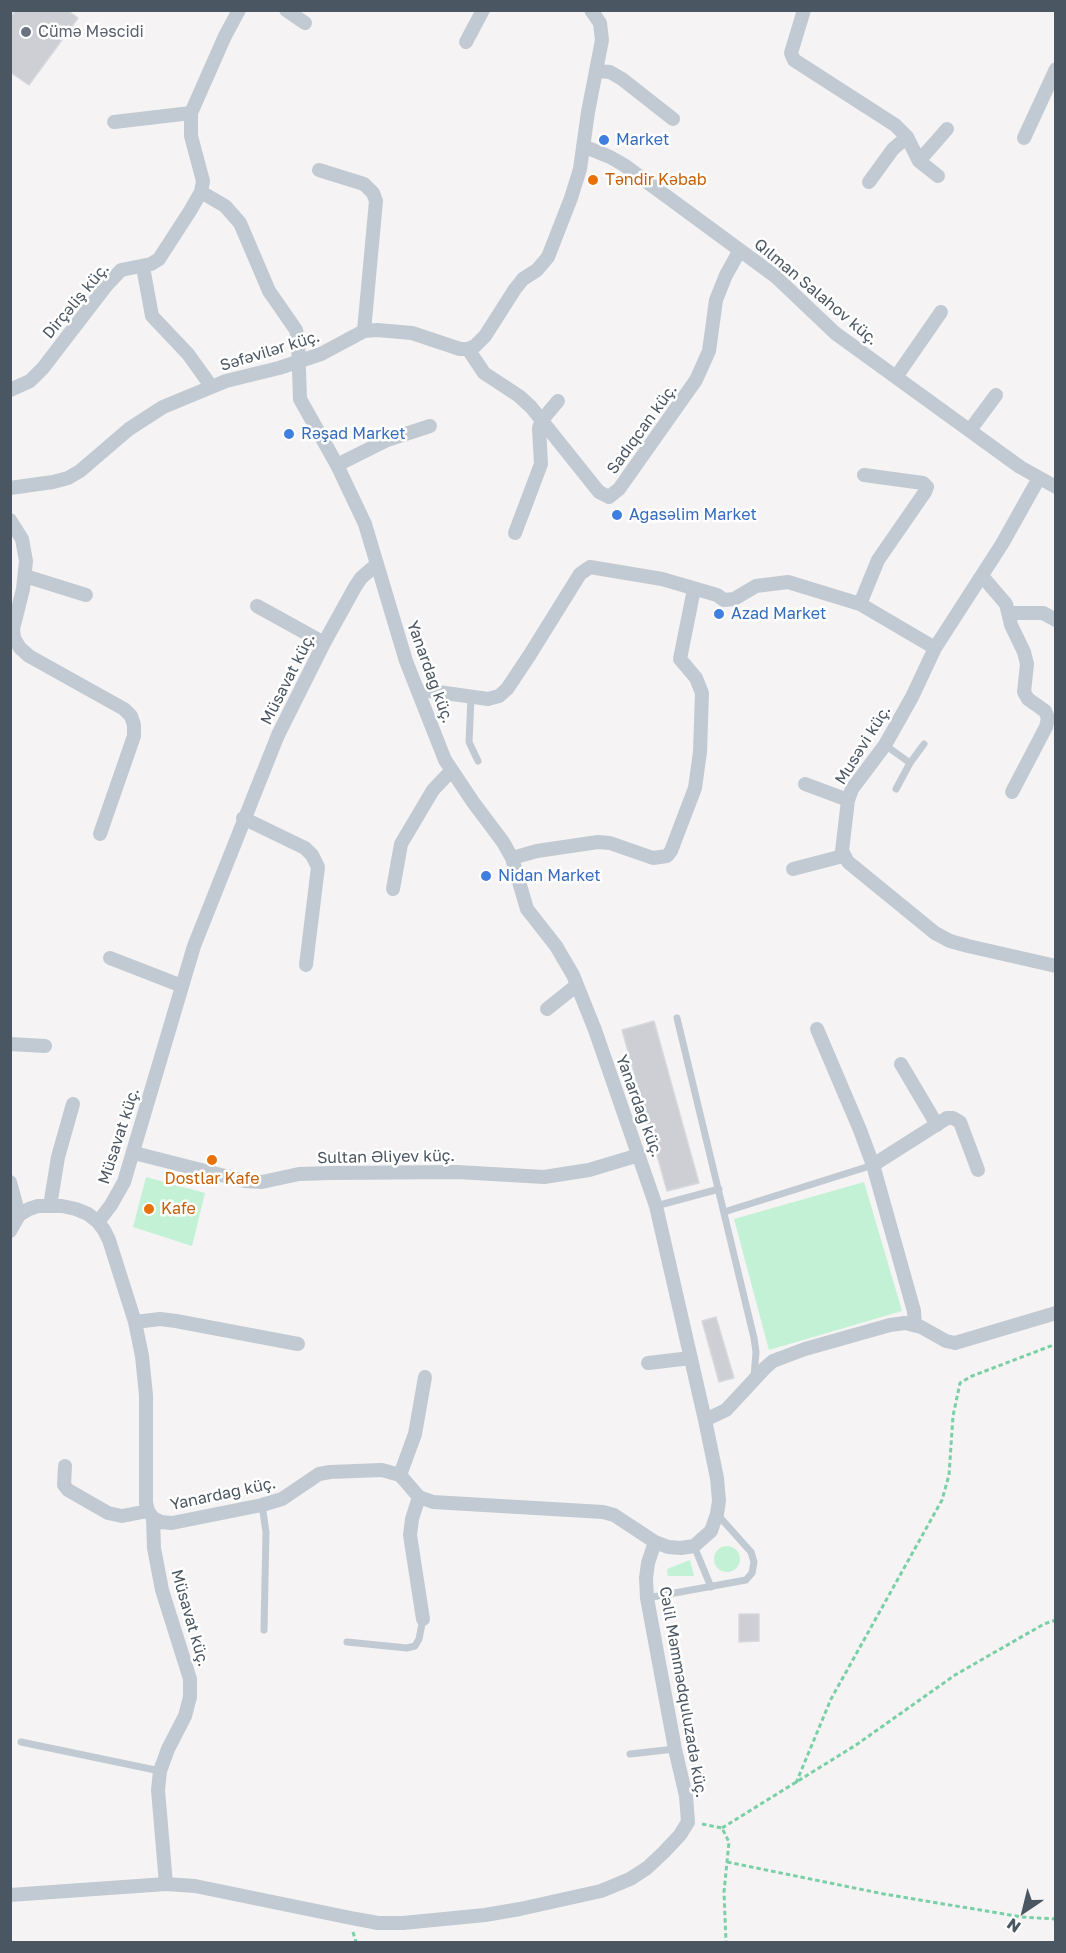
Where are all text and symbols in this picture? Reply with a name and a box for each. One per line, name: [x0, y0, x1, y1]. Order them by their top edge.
place label: Cümə Məscidi: [38, 22, 144, 42]
marker: Cümə Məscidi: [19, 25, 33, 39]
place label: Market: [616, 130, 669, 150]
marker: Market: [597, 133, 611, 147]
place label: Təndir Kəbab: [605, 170, 707, 190]
marker: Təndir Kəbab: [586, 173, 600, 187]
street label: Qılman Salahov küç.: [750, 235, 882, 349]
street label: Dirçəliş küç.: [39, 259, 113, 343]
street label: Səfəvilər küç.: [218, 327, 322, 375]
street label: Sadıqcan küç.: [603, 380, 681, 478]
place label: Rəşad Market: [301, 424, 406, 444]
marker: Rəşad Market: [282, 427, 296, 441]
place label: Ağasəlim Market: [629, 505, 757, 525]
marker: Ağasəlim Market: [610, 508, 624, 522]
place label: Azad Market: [731, 604, 826, 624]
marker: Azad Market: [712, 607, 726, 621]
street label: Yanardağ küç.: [403, 618, 457, 726]
street label: Müsavat küç.: [257, 630, 319, 728]
street label: Musəvi küç.: [831, 702, 895, 788]
place label: Nidan Market: [498, 866, 601, 886]
marker: Nidan Market: [479, 869, 493, 883]
street label: Yanardağ küç.: [612, 1052, 666, 1160]
street label: Müsavat küç.: [94, 1085, 144, 1187]
street label: Sultan Əliyev küç.: [317, 1146, 455, 1168]
marker: Dostlar Kafe: [205, 1153, 219, 1167]
place label: Dostlar Kafe: [165, 1169, 259, 1189]
place label: Kafe: [161, 1199, 196, 1219]
marker: Kafe: [142, 1202, 156, 1216]
street label: Yanardağ küç.: [168, 1473, 278, 1515]
street label: Müsavat küç.: [167, 1567, 213, 1669]
street label: Cəlil Məmmədquluzadə küç.: [655, 1585, 711, 1799]
north arrow: [994, 1881, 1054, 1941]
text: N: [1003, 1914, 1024, 1937]

